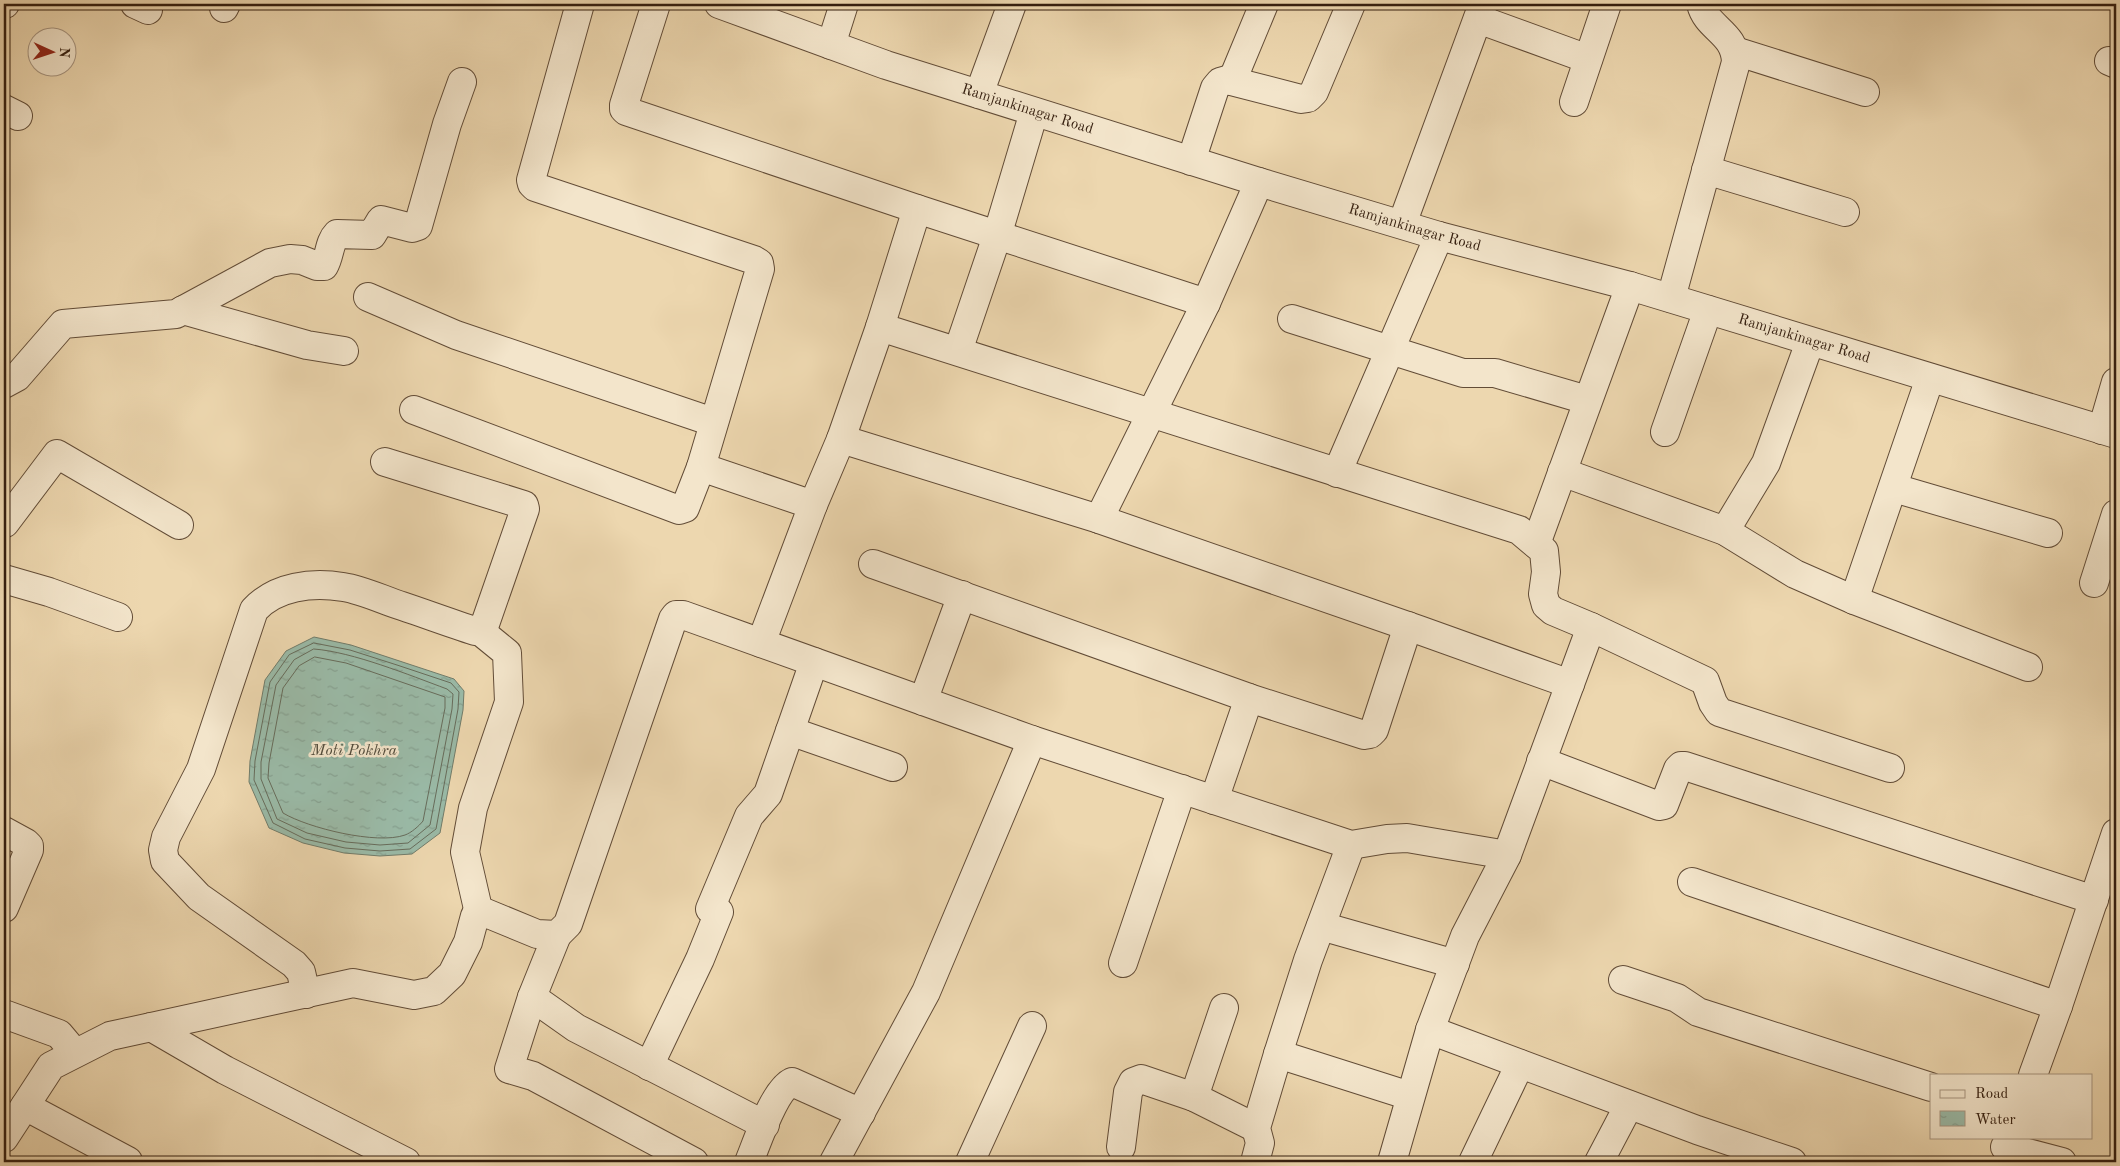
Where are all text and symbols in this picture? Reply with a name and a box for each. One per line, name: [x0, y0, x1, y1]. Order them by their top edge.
north arrow: [28, 28, 78, 78]
text: N: [57, 47, 71, 59]
street label: Ramjankinagar Road: [960, 82, 1095, 137]
street label: Ramjankinagar Road: [1347, 202, 1483, 254]
street label: Ramjankinagar Road: [1736, 312, 1872, 366]
water label: Moti Pokhra: [310, 743, 397, 759]
legend: [1930, 1074, 2092, 1138]
text: Road: [1975, 1087, 2009, 1102]
text: Water: [1975, 1113, 2016, 1128]

